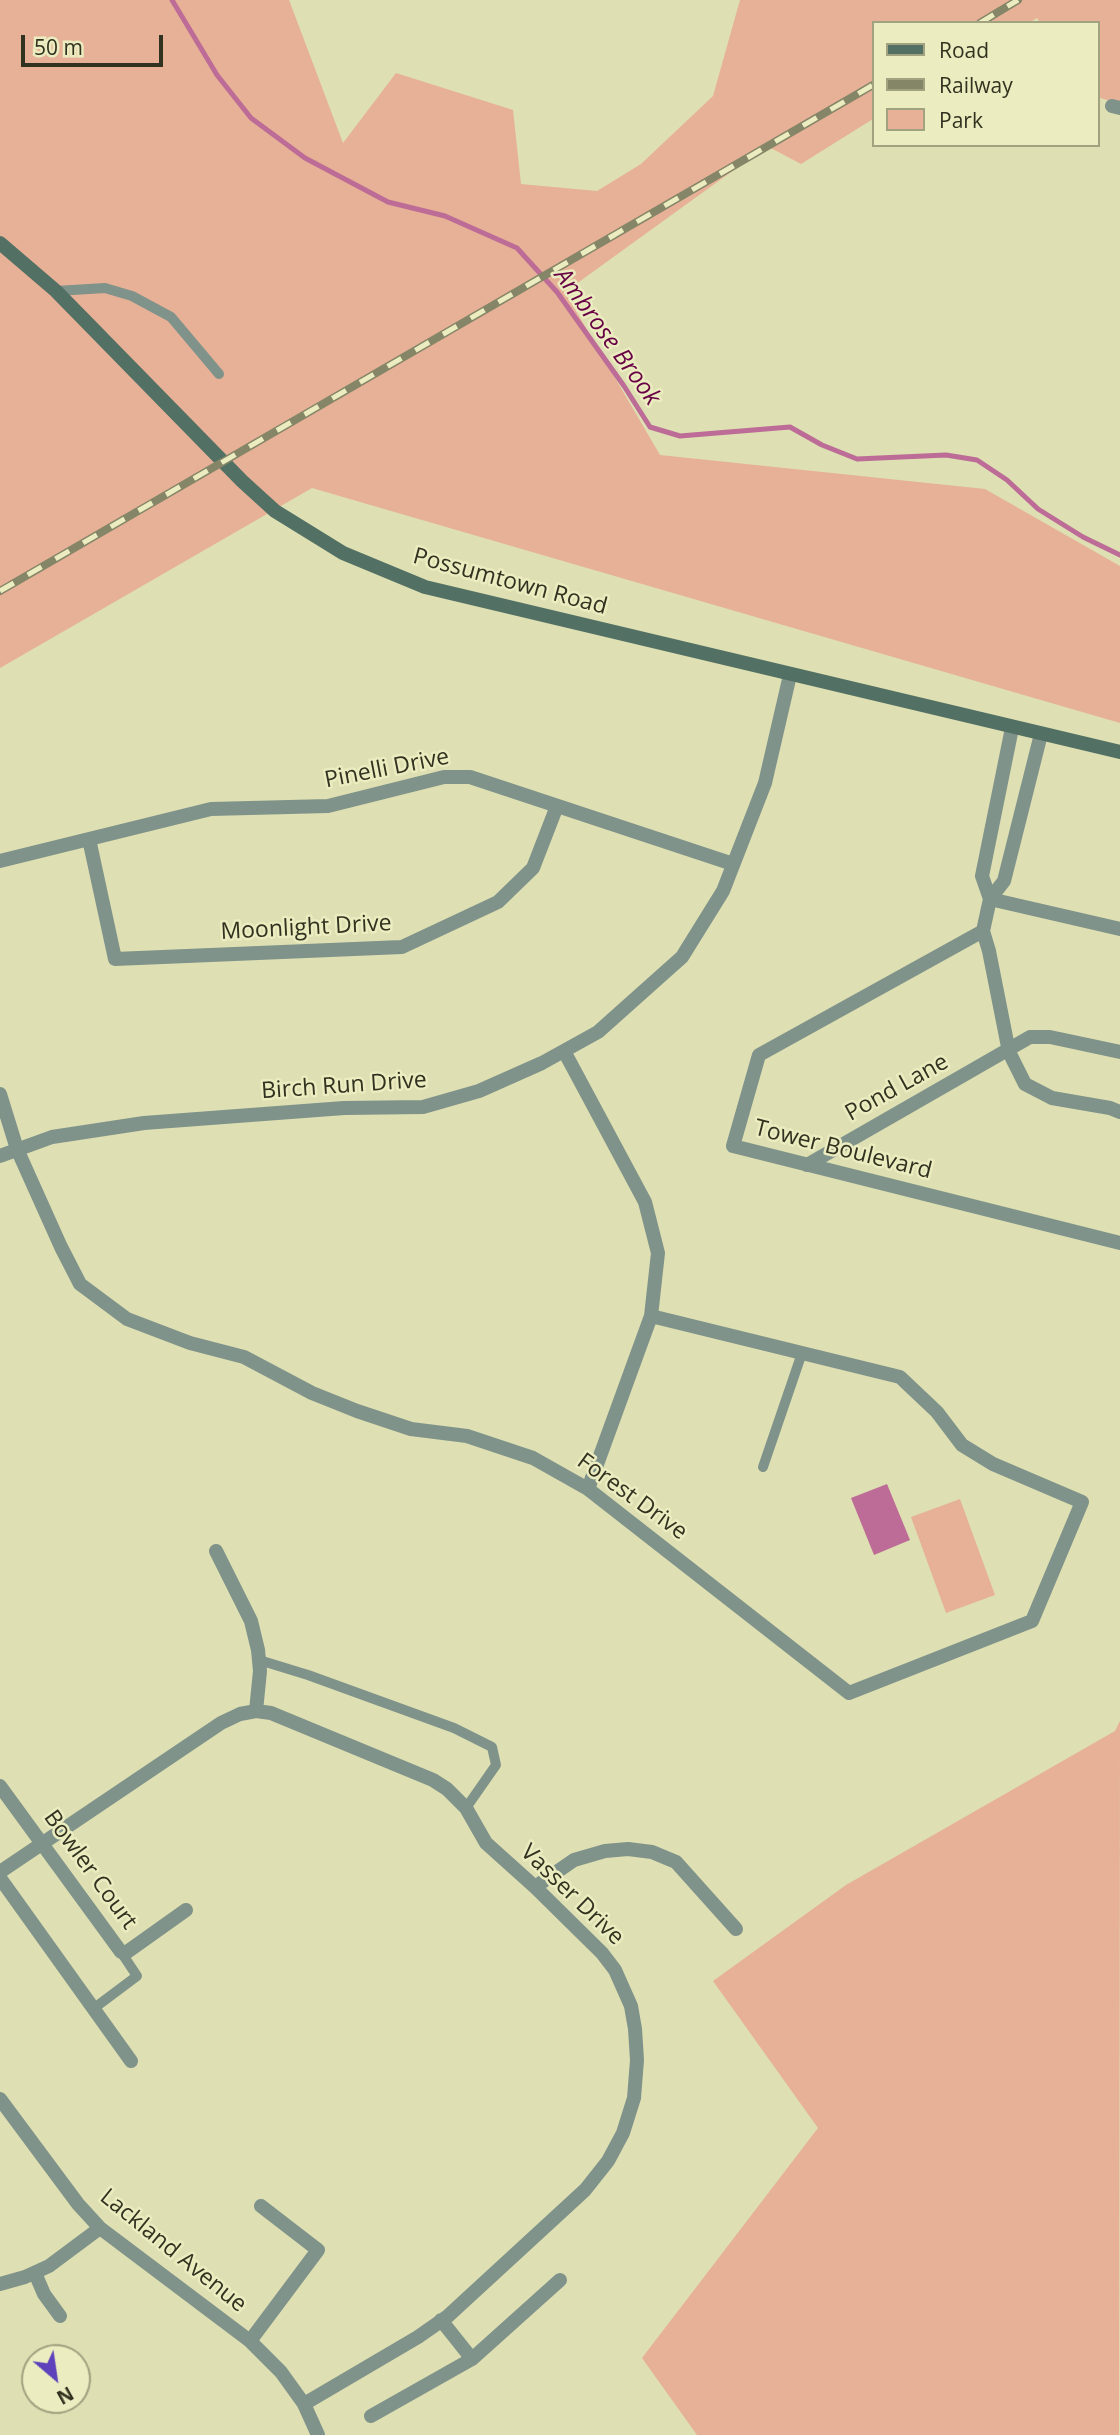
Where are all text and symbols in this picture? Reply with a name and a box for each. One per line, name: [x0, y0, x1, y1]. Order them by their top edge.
scale bar: [24, 21, 166, 65]
legend: [872, 21, 1099, 147]
text: 50 m: [34, 33, 83, 61]
text: Road: [939, 36, 989, 64]
text: Railway: [939, 71, 1013, 99]
text: Park: [939, 106, 983, 134]
water label: Ambrose Brook: [548, 263, 666, 411]
street label: Possumtown Road: [410, 543, 610, 621]
street label: Pinelli Drive: [322, 743, 452, 795]
street label: Moonlight Drive: [220, 910, 392, 946]
street label: Pond Lane: [841, 1048, 953, 1128]
street label: Birch Run Drive: [260, 1066, 428, 1106]
street label: Tower Boulevard: [751, 1115, 935, 1185]
street label: Forest Drive: [572, 1448, 692, 1546]
street label: Bowler Court: [38, 1805, 142, 1935]
street label: Vasser Drive: [515, 1839, 629, 1951]
street label: Lackland Avenue: [94, 2183, 252, 2319]
north arrow: [21, 2344, 91, 2414]
text: N: [52, 2380, 78, 2411]

